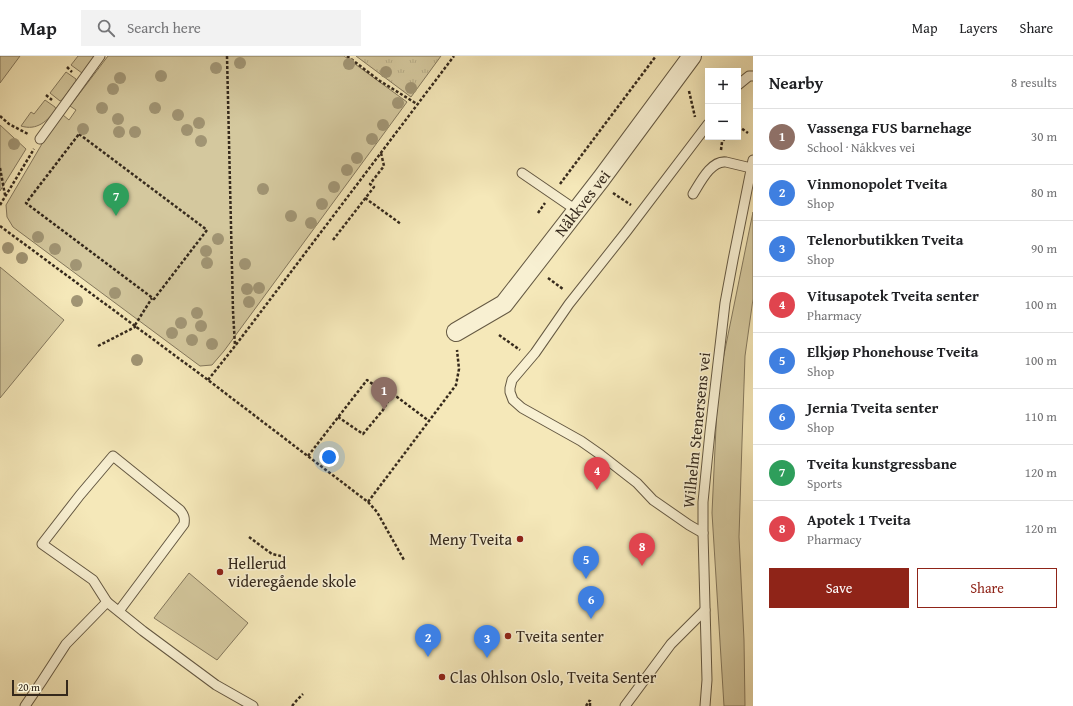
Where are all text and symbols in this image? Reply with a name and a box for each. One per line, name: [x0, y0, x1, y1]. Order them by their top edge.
search box: [81, 10, 361, 46]
text: Map: [20, 14, 57, 42]
icon: search: [95, 17, 117, 39]
text: Search here: [127, 17, 201, 38]
text: Map: [912, 18, 938, 38]
text: Layers: [960, 18, 998, 38]
text: Share: [1020, 18, 1053, 38]
map controls: [705, 68, 741, 140]
button: +: [705, 68, 741, 104]
text: Nearby: [769, 70, 823, 95]
text: 8 results: [1011, 73, 1057, 92]
button: −: [705, 104, 741, 140]
text: Vassenga FUS barnehage: [807, 117, 972, 138]
text: 1: [779, 127, 785, 146]
text: 30 m: [1031, 127, 1057, 146]
text: School · Nåkkves vei: [807, 138, 915, 157]
street label: Nåkkves vei: [548, 164, 616, 241]
text: Vinmonopolet Tveita: [807, 173, 947, 194]
pin: 7: [103, 183, 129, 216]
text: 2: [779, 183, 785, 202]
text: 80 m: [1031, 183, 1057, 202]
text: Shop: [807, 194, 834, 213]
text: Telenorbutikken Tveita: [807, 229, 963, 250]
text: 3: [779, 239, 785, 258]
text: 90 m: [1031, 239, 1057, 258]
text: Shop: [807, 250, 834, 269]
text: Vitusapotek Tveita senter: [807, 285, 979, 306]
text: 4: [779, 295, 785, 314]
text: 100 m: [1025, 295, 1057, 314]
text: Pharmacy: [807, 306, 862, 325]
text: Elkjøp Phonehouse Tveita: [807, 341, 978, 362]
street label: Wilhelm Stenersens vei: [676, 350, 716, 509]
text: 5: [779, 351, 785, 370]
text: 100 m: [1025, 351, 1057, 370]
text: Shop: [807, 362, 834, 381]
pin: 1: [371, 377, 397, 410]
text: Jernia Tveita senter: [807, 397, 938, 418]
text: 6: [779, 407, 785, 426]
text: 110 m: [1025, 407, 1057, 426]
text: Shop: [807, 418, 834, 437]
your location: [319, 447, 339, 467]
text: Tveita kunstgressbane: [807, 453, 957, 474]
pin: 4: [584, 457, 610, 490]
text: 7: [779, 463, 785, 482]
text: 120 m: [1025, 463, 1057, 482]
text: Sports: [807, 474, 842, 493]
text: Apotek 1 Tveita: [807, 509, 911, 530]
text: 8: [779, 519, 785, 538]
text: 120 m: [1025, 519, 1057, 538]
place label: Meny Tveita: [429, 527, 512, 551]
text: Pharmacy: [807, 530, 862, 549]
pin: 8: [629, 533, 655, 566]
marker: Meny Tveita: [515, 534, 525, 544]
pin: 5: [573, 546, 599, 579]
place label: Hellerud videregående skole: [228, 551, 356, 593]
marker: Hellerud videregående skole: [215, 567, 225, 577]
button: Save: [769, 568, 909, 608]
button: Share: [917, 568, 1057, 608]
pin: 6: [578, 586, 604, 619]
pin: 2: [415, 624, 441, 657]
place label: Tveita senter: [516, 624, 604, 648]
pin: 3: [474, 625, 500, 658]
marker: Tveita senter: [503, 631, 513, 641]
place label: Clas Ohlson Oslo, Tveita Senter: [450, 665, 657, 689]
marker: Clas Ohlson Oslo, Tveita Senter: [437, 672, 447, 682]
scale bar: [12, 678, 68, 697]
text: 20 m: [18, 679, 40, 695]

